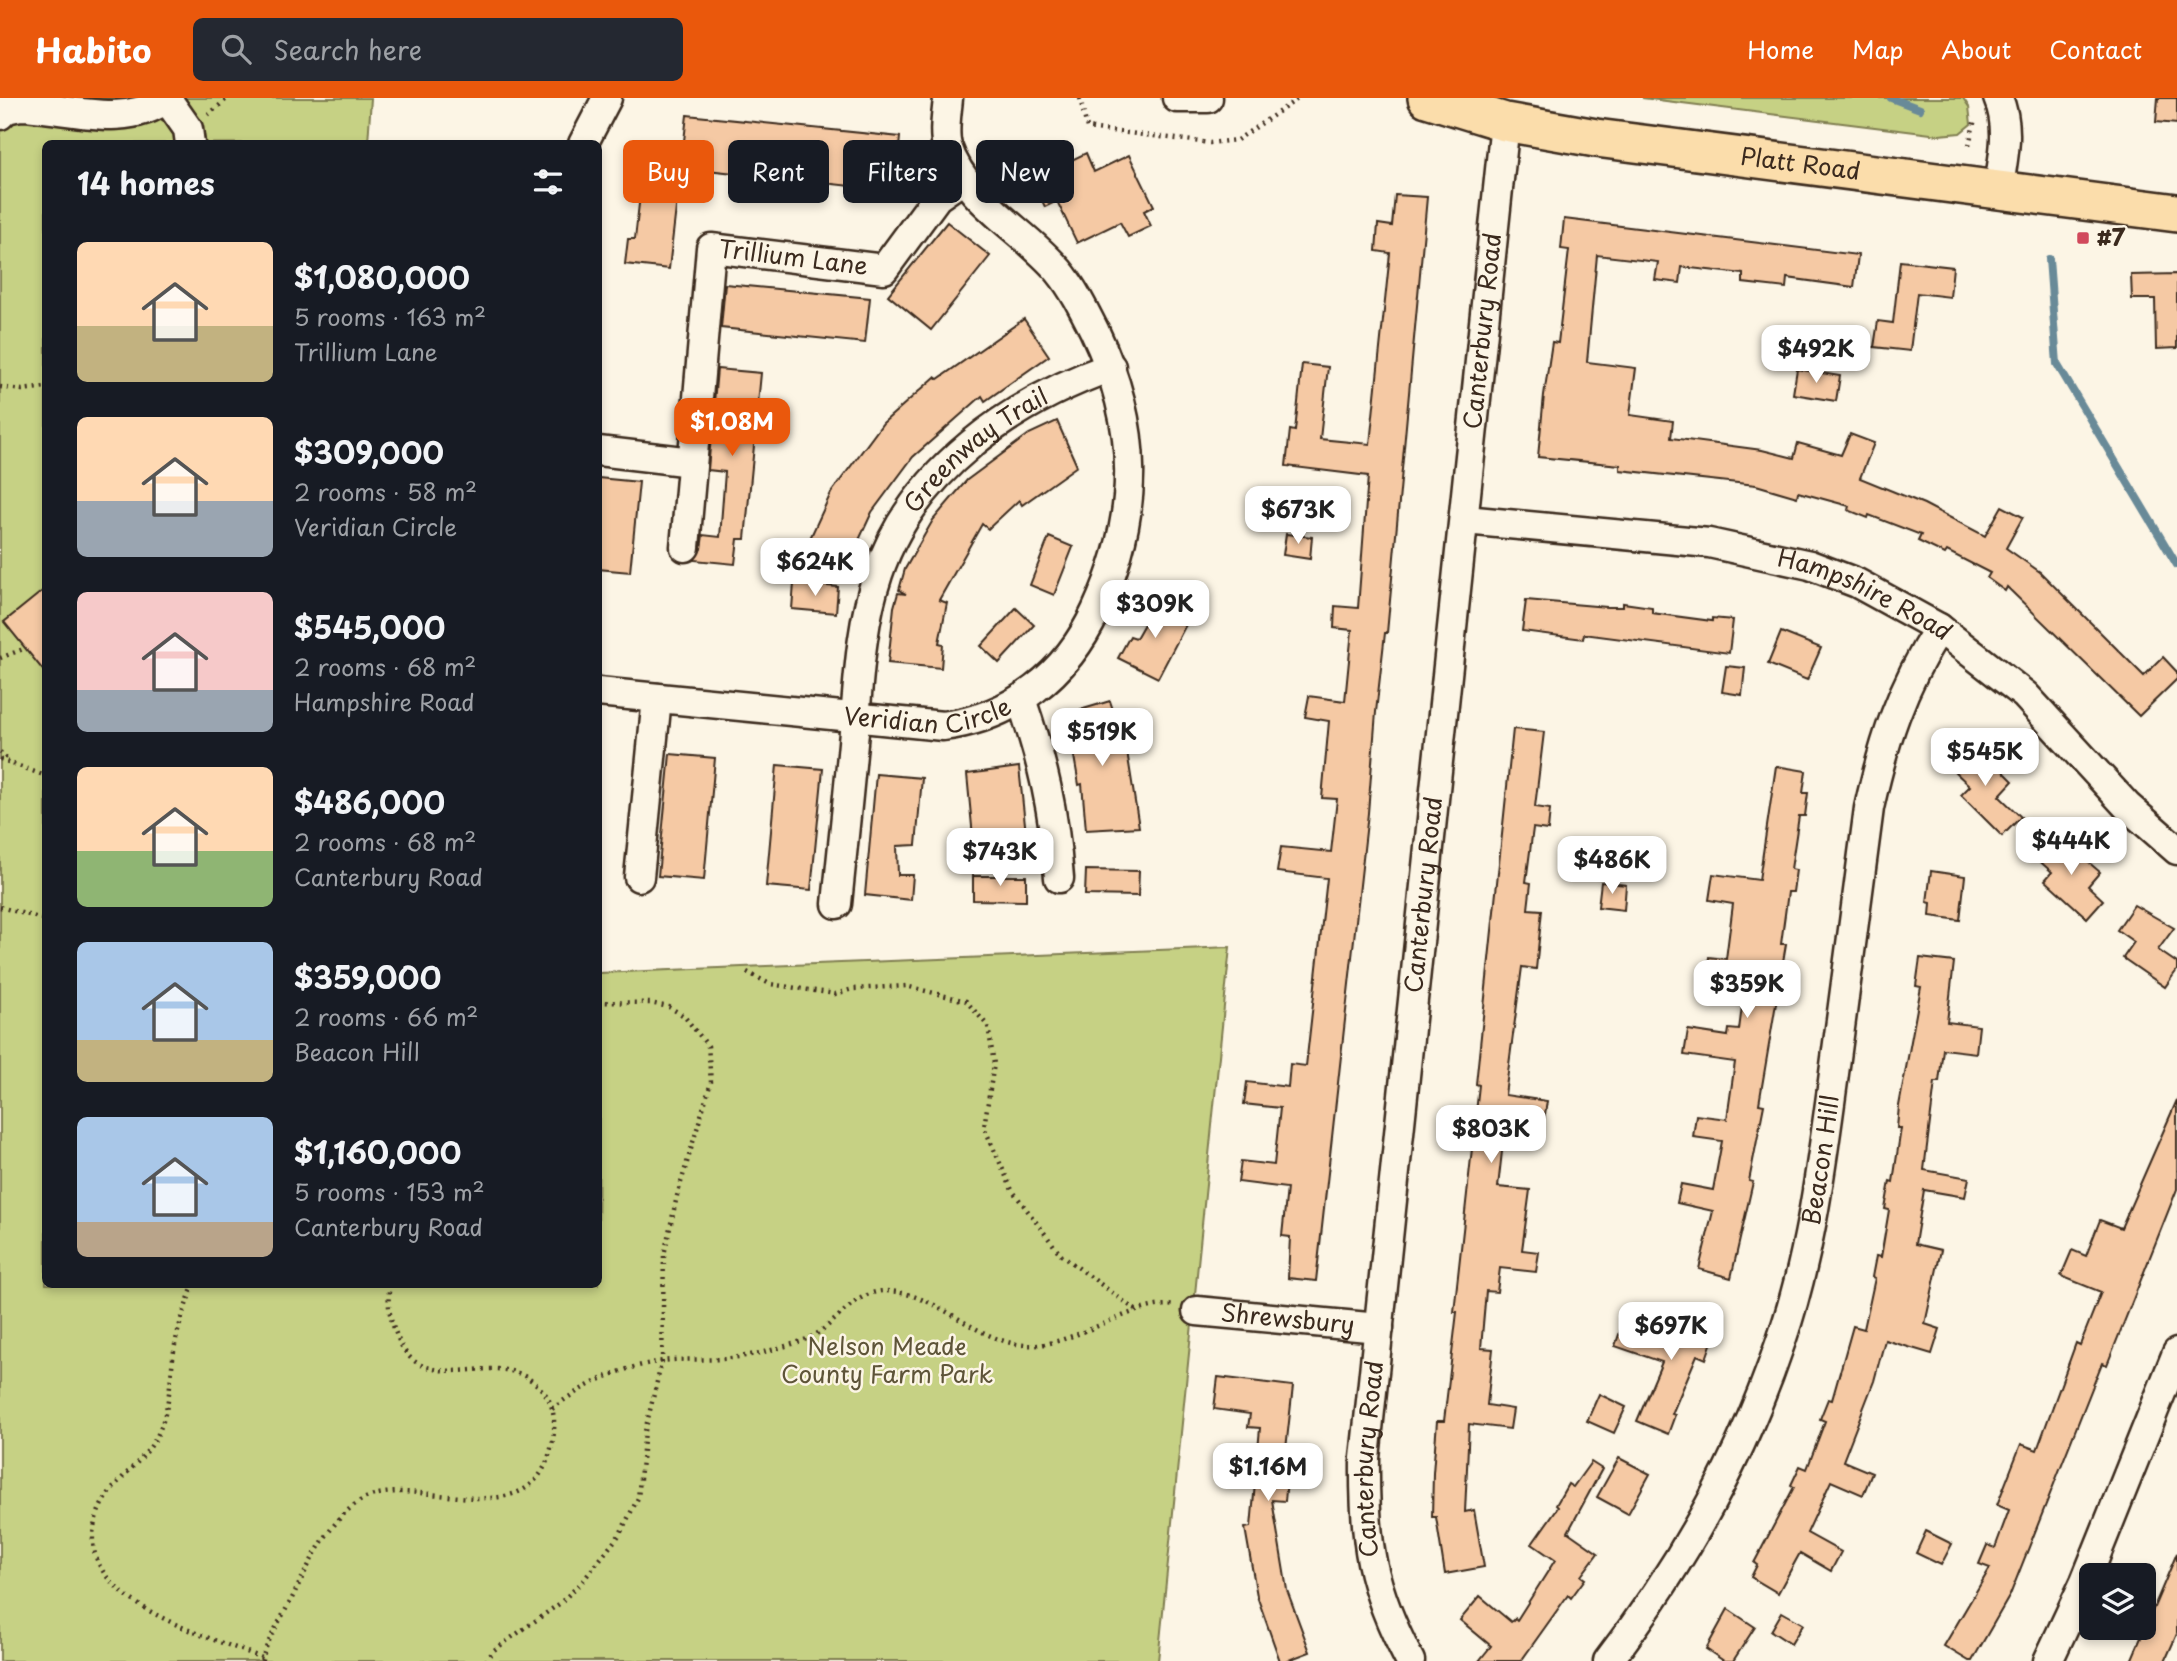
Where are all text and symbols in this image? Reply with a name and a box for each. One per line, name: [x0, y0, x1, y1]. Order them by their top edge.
search box: [193, 18, 683, 81]
text: Habito: [35, 24, 151, 74]
icon: search: [217, 30, 255, 68]
text: Search here: [273, 30, 422, 69]
text: Home: [1747, 31, 1814, 67]
text: Map: [1852, 31, 1903, 67]
text: About: [1941, 31, 2011, 67]
text: Contact: [2049, 31, 2142, 67]
street label: Platt Road: [1738, 137, 1863, 188]
chip: Buy: [623, 140, 714, 203]
chip: Rent: [728, 140, 829, 203]
chip: Filters: [843, 140, 962, 203]
chip: New: [976, 140, 1074, 203]
text: 14 homes: [77, 160, 215, 205]
icon: filters: [529, 163, 567, 201]
place label: #7: [2097, 218, 2126, 254]
street label: Trillium Lane: [717, 229, 870, 283]
marker: #7: [2075, 230, 2091, 246]
street label: Canterbury Road: [1453, 231, 1509, 431]
text: $1,080,000: [294, 254, 470, 299]
icon: home: [133, 270, 217, 354]
text: 5 rooms · 163 m²: [294, 299, 486, 334]
pin: $492K: [1767, 326, 1865, 385]
text: $492K: [1777, 330, 1855, 365]
text: Trillium Lane: [294, 334, 438, 369]
street label: Greenway Trail: [894, 377, 1054, 519]
pin: $1.08M: [675, 398, 789, 458]
text: $1.08M: [690, 403, 774, 438]
text: $309,000: [294, 429, 444, 474]
icon: home: [133, 445, 217, 529]
text: 2 rooms · 58 m²: [294, 474, 477, 509]
pin: $673K: [1249, 486, 1347, 546]
text: $673K: [1261, 491, 1335, 526]
text: Veridian Circle: [294, 509, 457, 544]
pin: $624K: [766, 538, 864, 598]
street label: Hampshire Road: [1775, 538, 1961, 648]
text: $624K: [776, 543, 854, 578]
pin: $309K: [1106, 580, 1204, 640]
text: $309K: [1116, 585, 1194, 620]
text: $545,000: [294, 604, 445, 649]
icon: home: [133, 620, 217, 704]
text: 2 rooms · 68 m²: [294, 649, 476, 684]
text: Hampshire Road: [294, 684, 475, 719]
street label: Veridian Circle: [842, 687, 1017, 742]
pin: $519K: [1053, 708, 1151, 768]
text: $519K: [1067, 713, 1137, 748]
pin: $545K: [1936, 728, 2034, 788]
text: $545K: [1947, 733, 2023, 768]
text: $486,000: [294, 779, 445, 824]
icon: home: [133, 795, 217, 879]
street label: Canterbury Road: [1394, 795, 1450, 995]
pin: $444K: [2022, 818, 2120, 877]
text: $444K: [2032, 822, 2110, 857]
text: 2 rooms · 68 m²: [294, 824, 476, 859]
pin: $743K: [951, 828, 1049, 888]
text: $743K: [963, 833, 1037, 868]
pin: $486K: [1563, 836, 1661, 896]
text: $486K: [1573, 841, 1651, 876]
text: Canterbury Road: [294, 859, 483, 894]
text: $359,000: [294, 954, 441, 999]
pin: $359K: [1698, 960, 1796, 1020]
text: $359K: [1710, 965, 1784, 1000]
icon: home: [133, 970, 217, 1054]
text: 2 rooms · 66 m²: [294, 999, 478, 1034]
text: Beacon Hill: [294, 1034, 420, 1069]
street label: Beacon Hill: [1791, 1093, 1847, 1228]
pin: $803K: [1442, 1105, 1540, 1165]
text: $803K: [1452, 1110, 1530, 1145]
text: $1,160,000: [294, 1129, 461, 1174]
icon: home: [133, 1145, 217, 1229]
text: 5 rooms · 153 m²: [294, 1174, 485, 1209]
text: Canterbury Road: [294, 1209, 483, 1244]
street label: Shrewsbury: [1219, 1293, 1356, 1342]
pin: $697K: [1622, 1302, 1720, 1362]
text: $697K: [1635, 1307, 1707, 1342]
park label: Nelson Meade County Farm Park: [781, 1327, 993, 1391]
street label: Canterbury Road: [1344, 1359, 1391, 1560]
pin: $1.16M: [1211, 1444, 1325, 1503]
text: $1.16M: [1229, 1448, 1307, 1483]
map controls: [2079, 1563, 2156, 1640]
button: layers: [2079, 1563, 2156, 1640]

